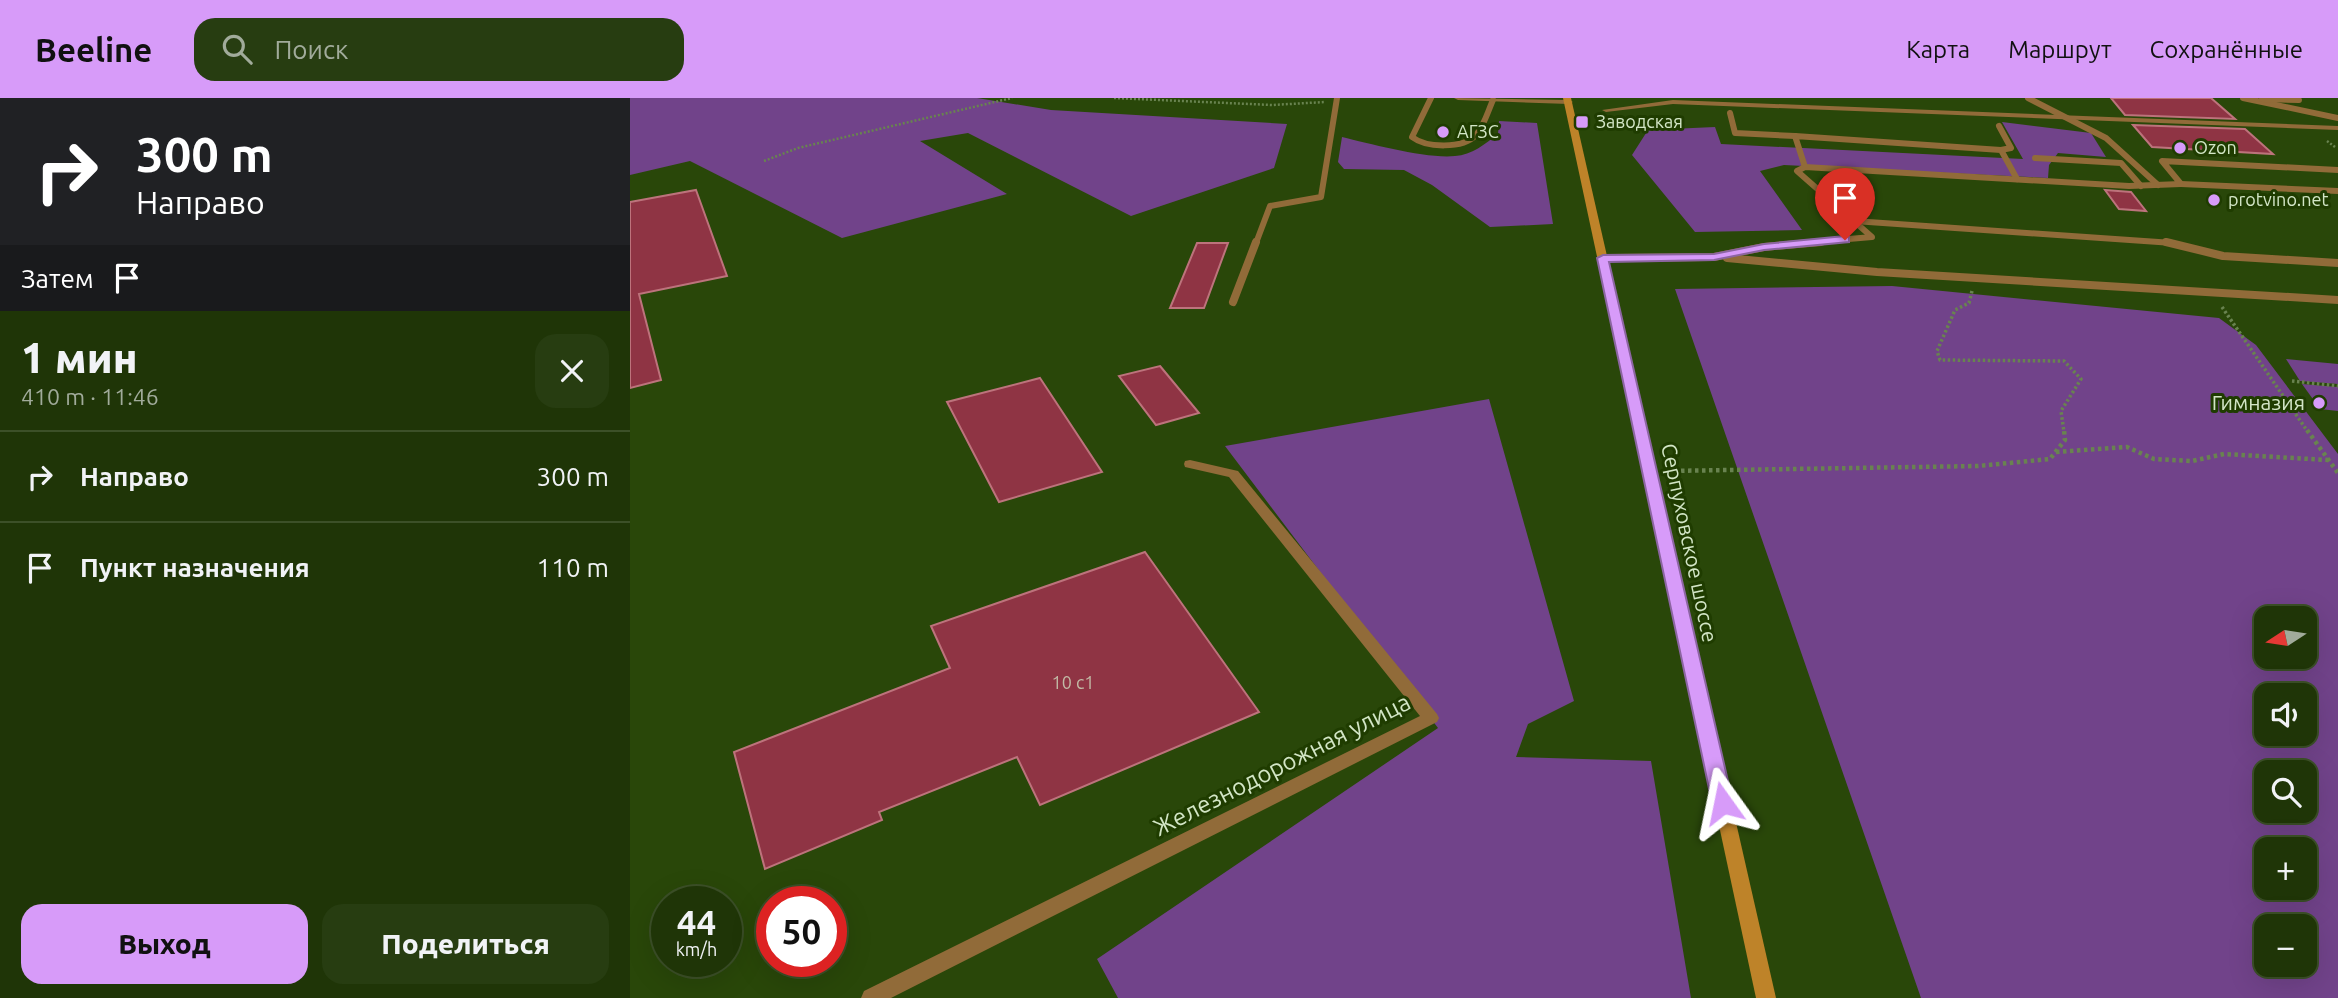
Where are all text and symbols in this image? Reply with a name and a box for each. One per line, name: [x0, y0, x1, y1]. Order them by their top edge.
search box: [194, 18, 684, 81]
icon: search: [218, 30, 256, 68]
text: Beeline: [35, 31, 152, 68]
text: Поиск: [274, 35, 348, 64]
text: Карта: [1906, 36, 1970, 63]
text: Маршрут: [2008, 36, 2112, 63]
text: Сохранённые: [2150, 36, 2303, 63]
place label: Заводская: [1596, 111, 1683, 131]
marker: Заводская: [1574, 114, 1590, 130]
place label: АГЗС: [1457, 121, 1499, 141]
marker: АГЗС: [1435, 124, 1451, 140]
icon: right: [21, 126, 112, 217]
text: 300 m: [136, 126, 273, 181]
place label: Ozon: [2194, 137, 2237, 157]
marker: Ozon: [2172, 140, 2188, 156]
pin: [1815, 168, 1875, 240]
icon: arrive: [1826, 179, 1864, 217]
text: Направо: [136, 184, 265, 220]
place label: protvino.net: [2228, 189, 2329, 209]
marker: protvino.net: [2206, 192, 2222, 208]
icon: arrive: [108, 259, 146, 297]
text: Затем: [21, 264, 94, 293]
text: 1 мин: [21, 334, 138, 381]
button: close: [535, 334, 609, 408]
text: 410 m · 11:46: [21, 384, 159, 409]
place label: Гимназия: [2212, 390, 2305, 414]
marker: Гимназия: [2311, 395, 2327, 411]
street label: Серпуховское шоссе: [1657, 441, 1723, 644]
icon: right: [21, 458, 59, 496]
text: Направо: [80, 462, 189, 491]
text: 300 m: [537, 462, 609, 491]
icon: arrive: [21, 549, 59, 587]
text: Пункт назначения: [80, 553, 310, 582]
text: 110 m: [537, 553, 609, 582]
north arrow: [2254, 606, 2317, 668]
map controls: [2254, 606, 2317, 977]
house number: 10 с1: [1052, 672, 1094, 692]
button: sound: [2254, 683, 2317, 746]
street label: Железнодорожная улица: [1149, 688, 1415, 841]
button: search: [2254, 760, 2317, 823]
position arrow: [1686, 766, 1760, 840]
button: +: [2254, 837, 2317, 900]
speed limit sign: 50: [756, 886, 847, 977]
text: 44: [677, 902, 716, 942]
button: Выход: [21, 904, 308, 984]
button: Поделиться: [322, 904, 609, 984]
button: −: [2254, 914, 2317, 977]
text: km/h: [676, 939, 717, 959]

